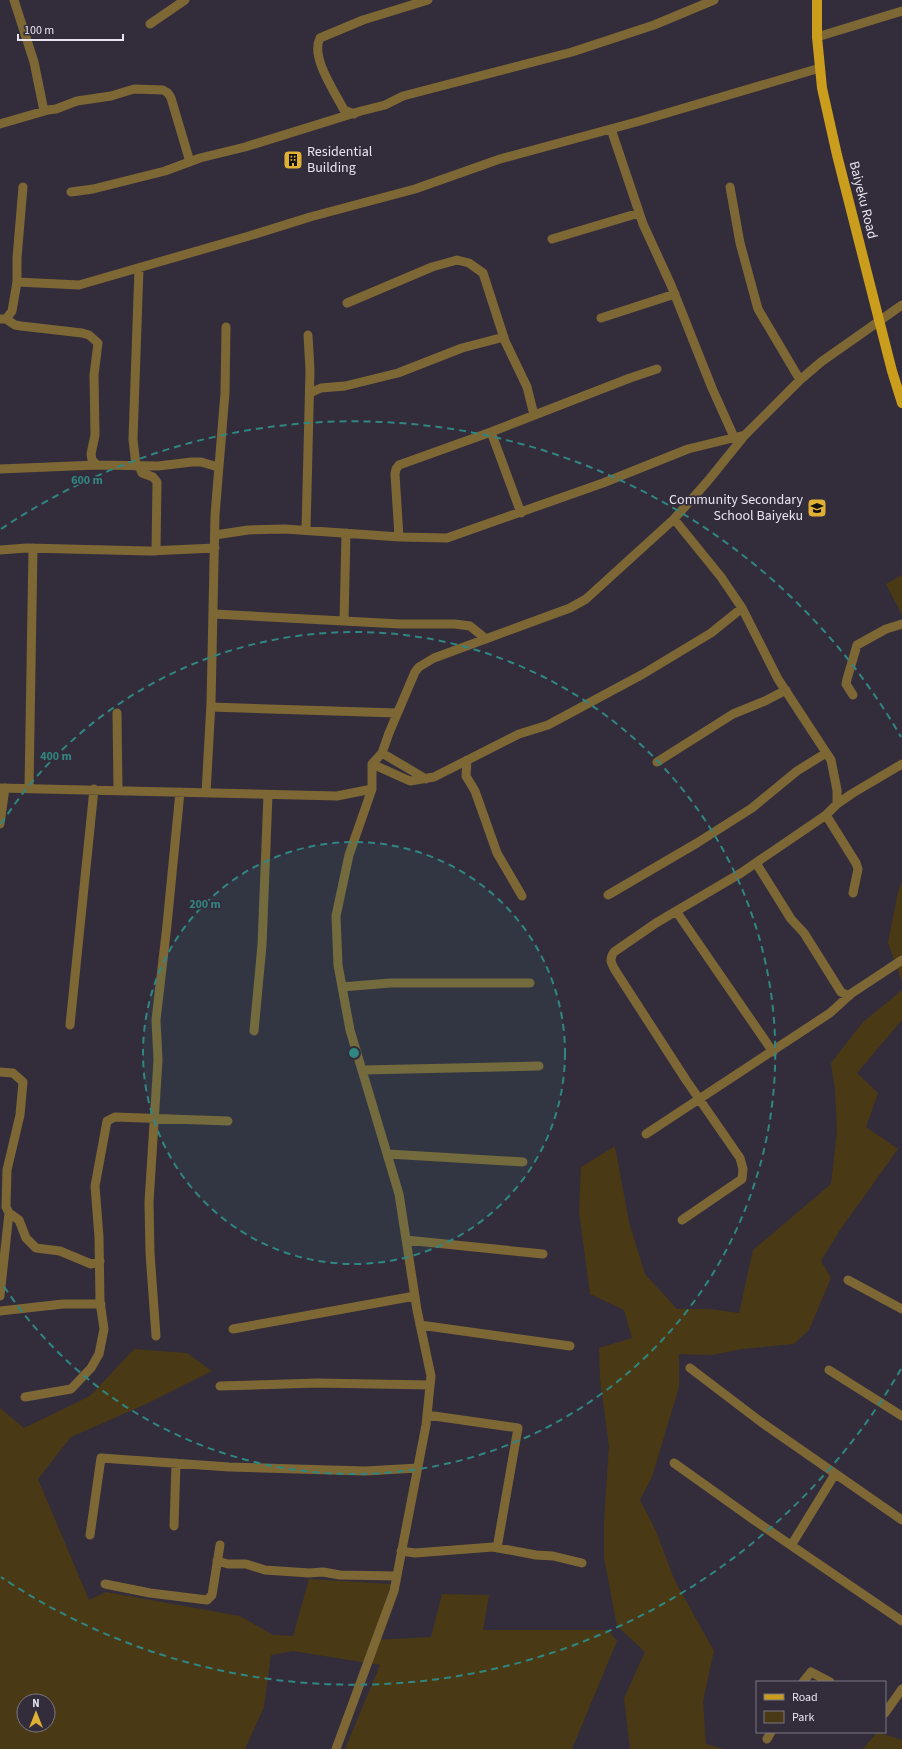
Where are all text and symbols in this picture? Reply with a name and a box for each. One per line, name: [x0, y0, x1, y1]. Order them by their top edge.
scale bar: [18, 16, 123, 42]
text: 100 m: [24, 22, 54, 39]
place label: Residential Building: [307, 142, 373, 178]
building icon: Residential Building: [282, 149, 304, 171]
street label: Baiyeku Road: [844, 159, 882, 241]
text: 600 m: [71, 472, 103, 489]
place label: Community Secondary School Baiyeku: [669, 490, 803, 526]
school or university icon: Community Secondary School Baiyeku: [806, 497, 828, 519]
text: 400 m: [40, 748, 72, 765]
text: 200 m: [189, 896, 221, 913]
centre of rings: [347, 1046, 361, 1060]
legend: [756, 1681, 886, 1733]
text: Road: [792, 1689, 818, 1706]
north arrow: [16, 1693, 56, 1733]
text: N: [32, 1696, 40, 1711]
text: Park: [792, 1709, 814, 1726]

